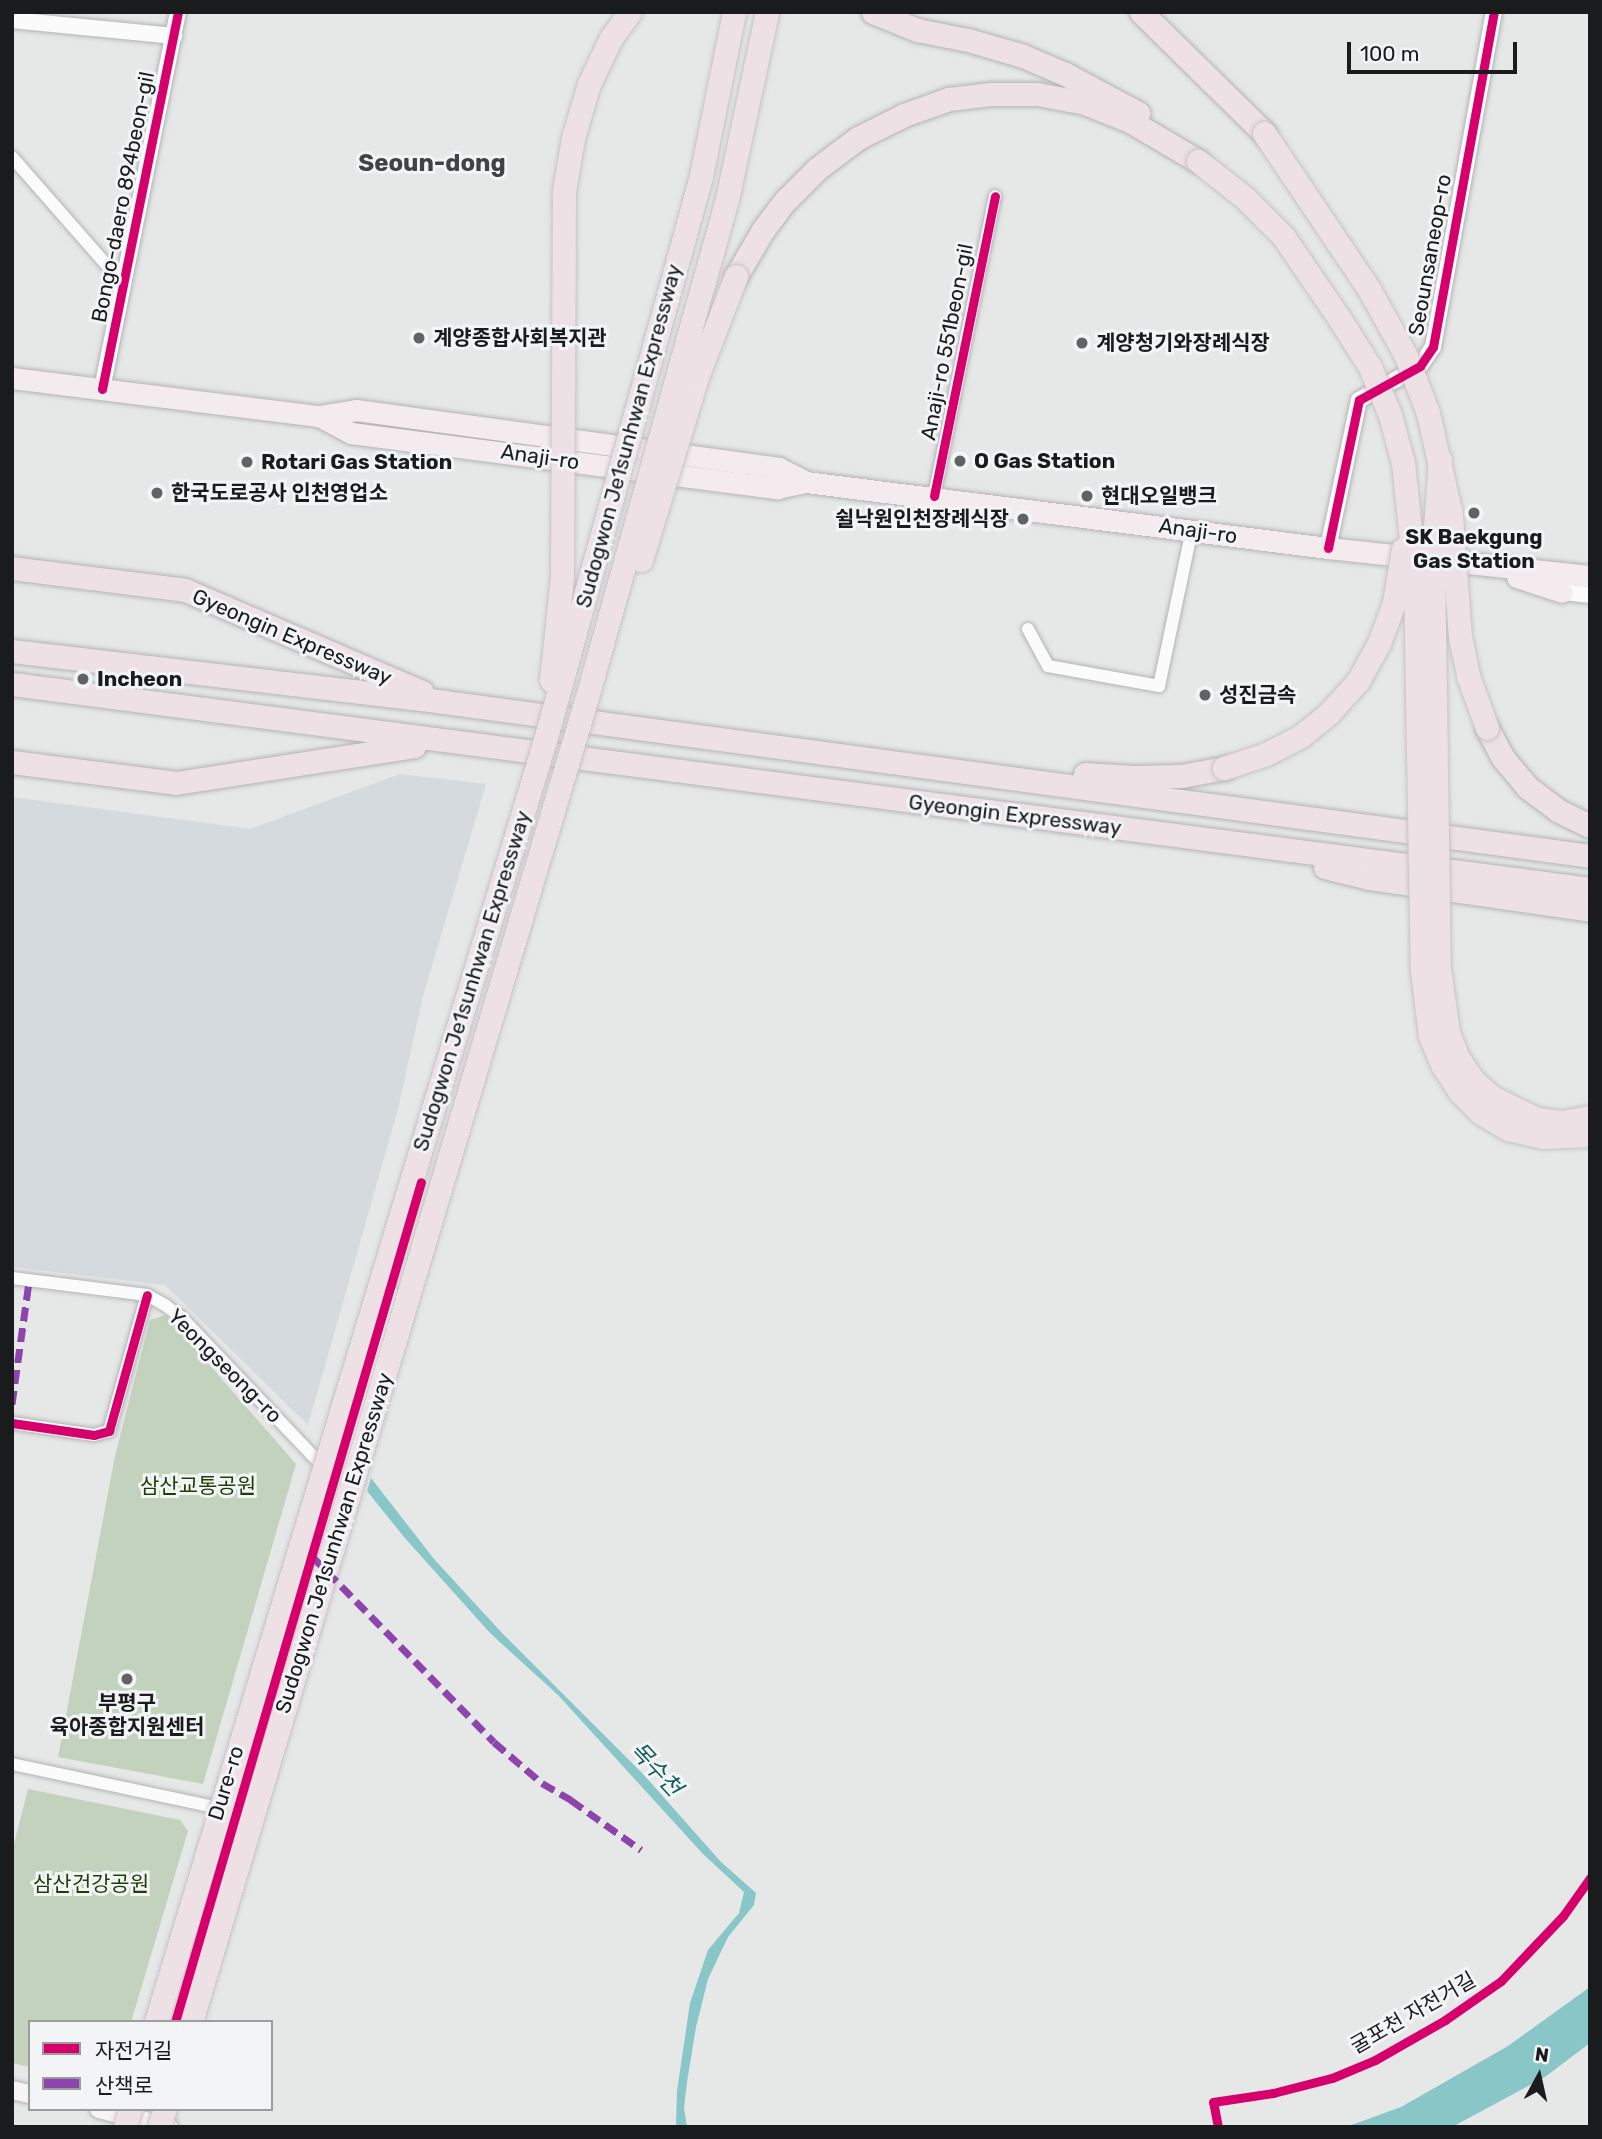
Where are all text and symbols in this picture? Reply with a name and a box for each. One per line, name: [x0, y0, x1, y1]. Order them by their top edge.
scale bar: [1350, 28, 1520, 72]
text: 100 m: [1360, 41, 1419, 66]
street label: Bongo-daero 894beon-gil: [86, 70, 160, 324]
district label: Seoun-dong: [358, 150, 506, 178]
street label: Seounsaneop-ro: [1403, 172, 1457, 338]
street label: Anaji-ro 551beon-gil: [916, 242, 978, 442]
street label: Sudogwon Je1sunhwan Expressway: [571, 261, 687, 611]
place label: 계양종합사회복지관: [433, 325, 607, 351]
marker: 계양종합사회복지관: [411, 330, 427, 346]
place label: 계양청기와장례식장: [1096, 330, 1270, 356]
marker: 계양청기와장례식장: [1074, 335, 1090, 351]
street label: Anaji-ro: [499, 439, 581, 475]
place label: O Gas Station: [974, 448, 1115, 474]
place label: Rotari Gas Station: [261, 449, 452, 475]
marker: O Gas Station: [952, 453, 968, 469]
marker: Rotari Gas Station: [239, 454, 255, 470]
place label: 한국도로공사 인천영업소: [171, 480, 388, 506]
place label: 현대오일뱅크: [1101, 483, 1217, 509]
marker: 한국도로공사 인천영업소: [149, 485, 165, 501]
marker: 현대오일뱅크: [1079, 488, 1095, 504]
marker: SK Baekgung Gas Station: [1466, 505, 1482, 521]
place label: 쉴낙원인천장례식장: [835, 506, 1009, 532]
marker: 쉴낙원인천장례식장: [1015, 511, 1031, 527]
street label: Anaji-ro: [1157, 513, 1239, 549]
place label: SK Baekgung Gas Station: [1405, 524, 1543, 574]
street label: Gyeongin Expressway: [188, 584, 396, 690]
place label: Incheon: [97, 666, 182, 692]
marker: Incheon: [75, 671, 91, 687]
place label: 성진금속: [1219, 682, 1296, 708]
marker: 성진금속: [1197, 687, 1213, 703]
street label: Gyeongin Expressway: [907, 789, 1123, 841]
street label: Sudogwon Je1sunhwan Expressway: [408, 808, 536, 1154]
street label: Yeongseong-ro: [163, 1304, 287, 1428]
street label: Sudogwon Je1sunhwan Expressway: [270, 1370, 398, 1716]
park label: 삼산교통공원: [140, 1473, 256, 1499]
marker: 부평구 육아종합지원센터: [119, 1671, 135, 1687]
place label: 부평구 육아종합지원센터: [50, 1690, 204, 1740]
water label: 목수천: [624, 1736, 688, 1802]
street label: Dure-ro: [203, 1743, 249, 1823]
park label: 삼산건강공원: [33, 1871, 149, 1897]
street label: 굴포천 자전거길: [1346, 1967, 1480, 2059]
legend: [28, 2020, 273, 2111]
text: 자전거길: [95, 2038, 172, 2063]
north arrow: [1504, 2041, 1574, 2111]
text: N: [1534, 2042, 1550, 2067]
text: 산책로: [95, 2073, 153, 2098]

